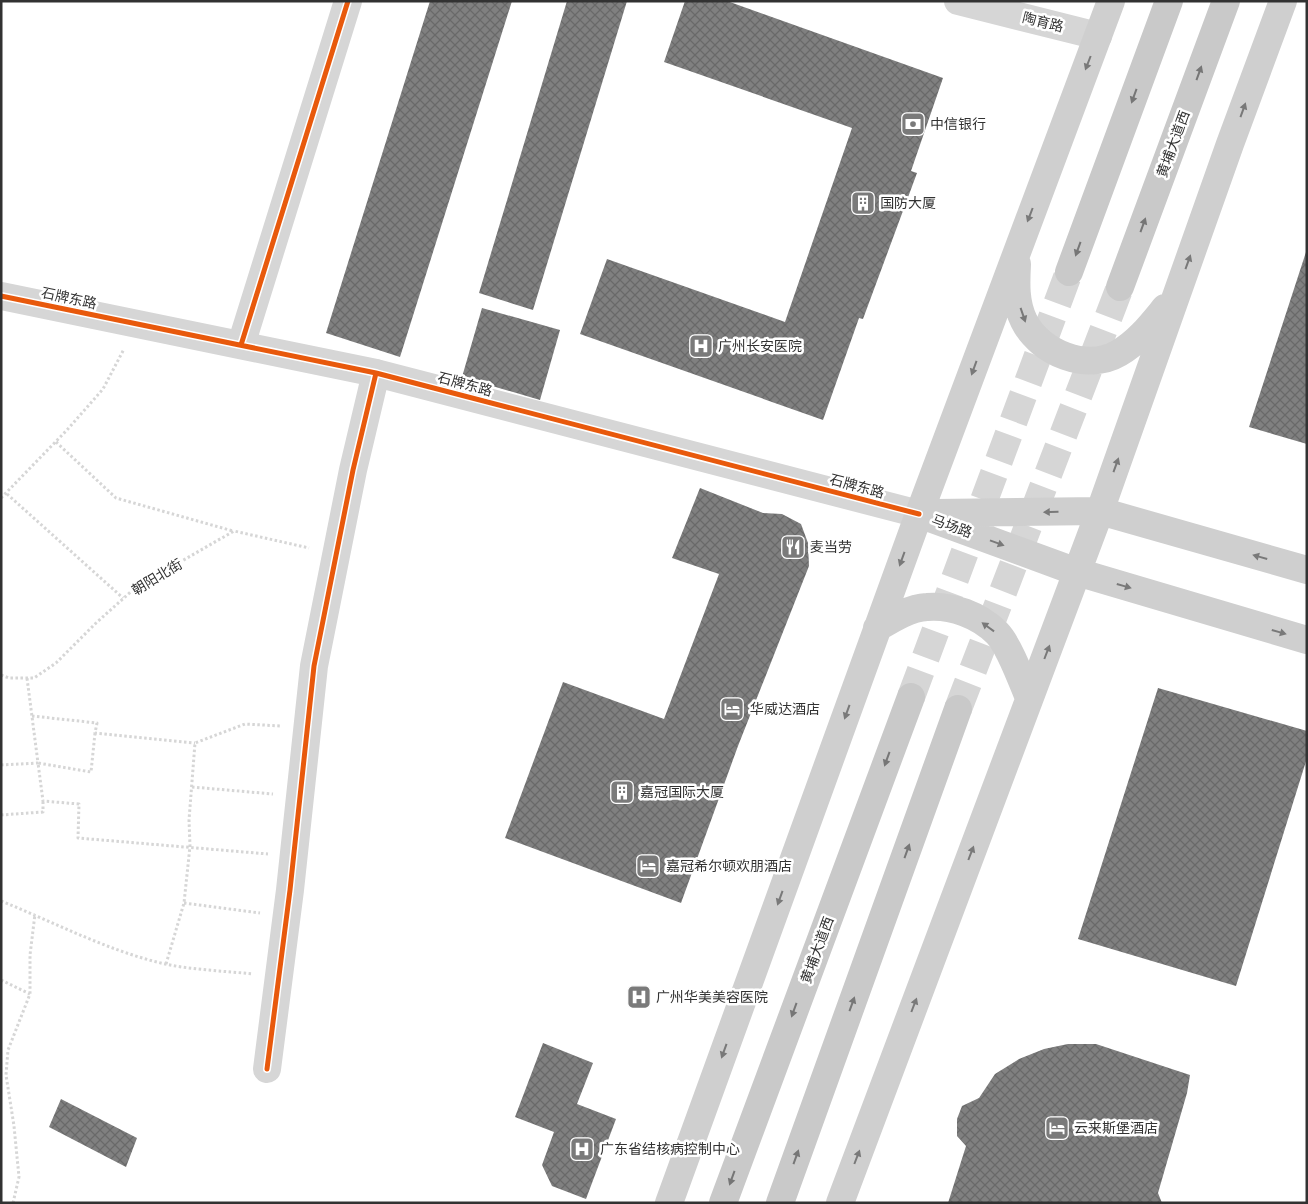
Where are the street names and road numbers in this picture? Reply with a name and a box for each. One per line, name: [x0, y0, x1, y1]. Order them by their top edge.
street label: 陶育路: [1021, 9, 1065, 35]
street label: 黄埔大道西: [1154, 108, 1192, 180]
street label: 石牌东路: [40, 284, 98, 312]
street label: 石牌东路: [436, 369, 494, 399]
street label: 石牌东路: [828, 471, 886, 501]
street label: 马场路: [930, 511, 974, 541]
street label: 朝阳北街: [129, 556, 185, 598]
street label: 黄埔大道西: [798, 914, 836, 986]

